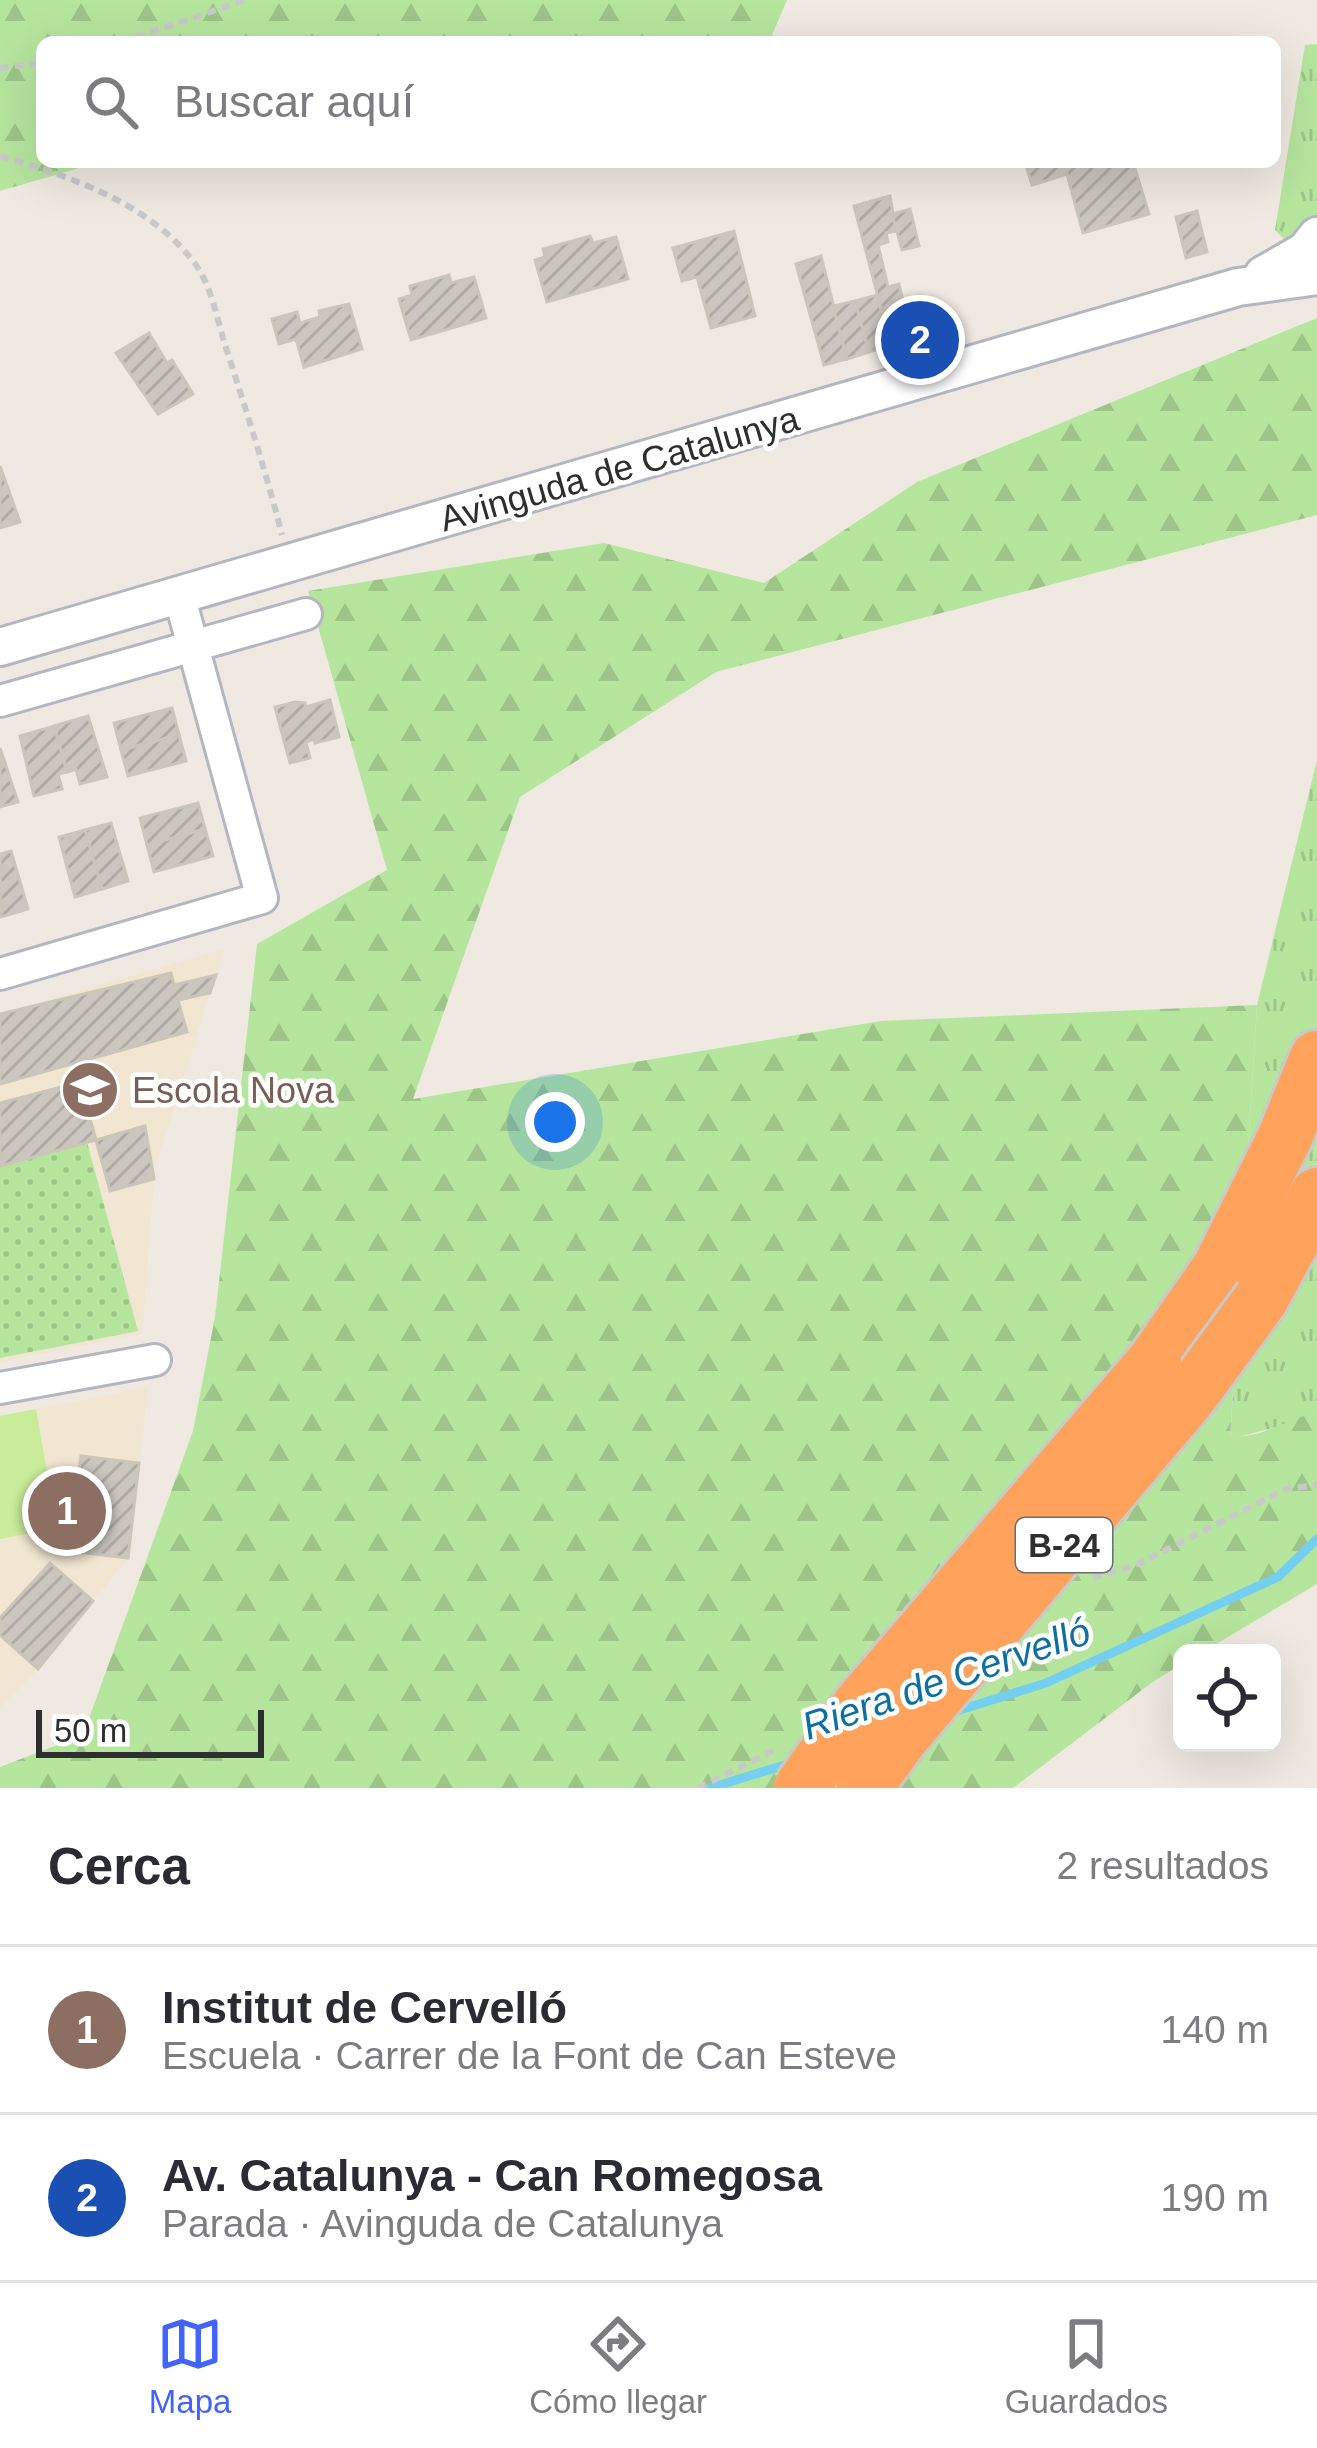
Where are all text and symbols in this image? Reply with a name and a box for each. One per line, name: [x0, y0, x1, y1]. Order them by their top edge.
search box: [36, 36, 1281, 168]
icon: search: [78, 69, 144, 135]
text: Buscar aquí: [174, 76, 414, 127]
pin: 2: [881, 295, 959, 385]
street label: Avinguda de Catalunya: [435, 397, 804, 539]
school or university icon: Escola Nova: [59, 1059, 121, 1121]
place label: Escola Nova: [132, 1070, 335, 1111]
your location: [525, 1092, 585, 1152]
pin: 1: [28, 1466, 106, 1556]
road number: B-24: [1016, 1518, 1112, 1572]
water label: Riera de Cervelló: [797, 1609, 1096, 1748]
map controls: [1173, 1644, 1281, 1752]
button: locate: [1173, 1644, 1281, 1752]
scale bar: [36, 1704, 264, 1757]
text: 50 m: [54, 1712, 127, 1749]
text: Cerca: [48, 1838, 190, 1895]
text: 2 resultados: [1057, 1844, 1269, 1887]
text: Institut de Cervelló: [162, 1982, 567, 2033]
text: 1: [76, 2008, 98, 2051]
text: 140 m: [1161, 2008, 1269, 2051]
text: Escuela · Carrer de la Font de Can Esteve: [162, 2034, 897, 2077]
text: Av. Catalunya - Can Romegosa: [162, 2150, 822, 2201]
text: 2: [76, 2176, 98, 2219]
text: 190 m: [1161, 2176, 1269, 2219]
text: Parada · Avinguda de Catalunya: [162, 2202, 723, 2245]
tab: Mapa: [149, 2311, 231, 2421]
tab: Cómo llegar: [529, 2311, 707, 2421]
tab: Guardados: [1005, 2311, 1168, 2421]

